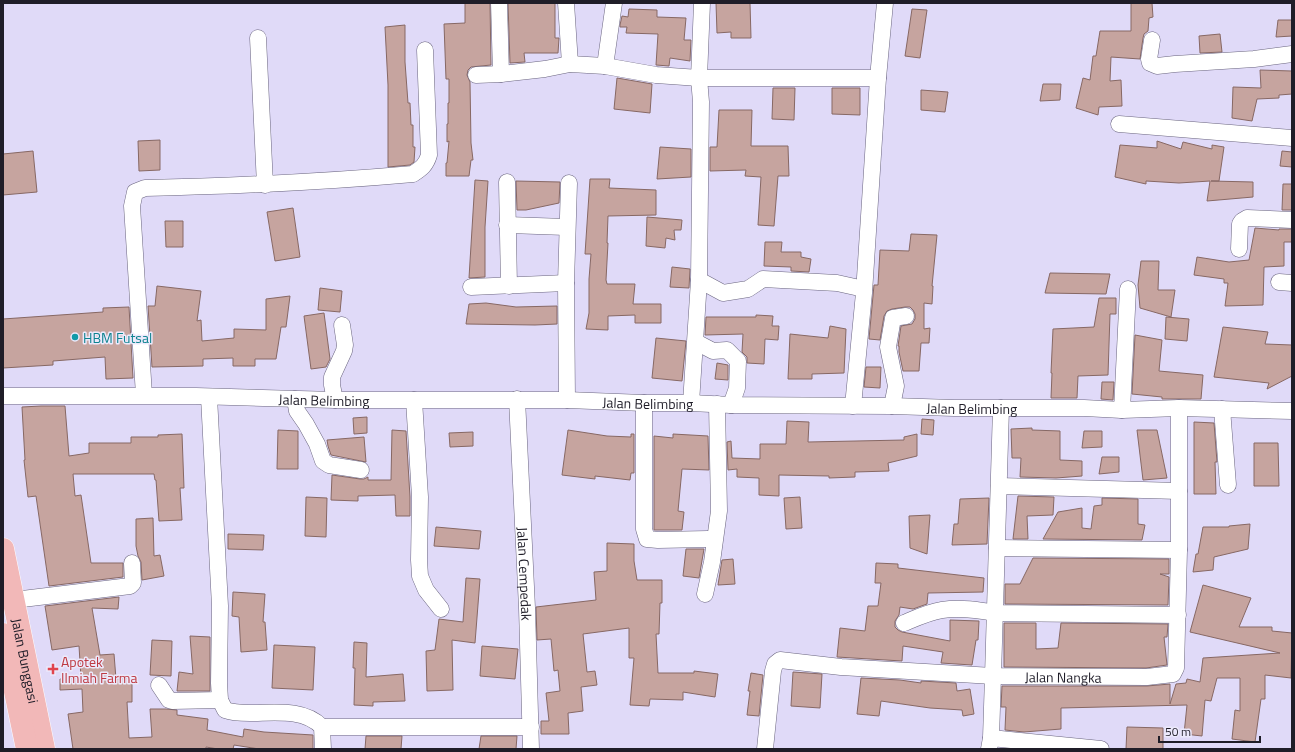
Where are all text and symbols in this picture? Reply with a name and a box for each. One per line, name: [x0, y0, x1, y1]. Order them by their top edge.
place label: HBM Futsal: [83, 327, 152, 348]
marker: HBM Futsal: [70, 332, 80, 342]
street label: Jalan Belimbing: [278, 388, 369, 411]
street label: Jalan Belimbing: [602, 391, 693, 414]
street label: Jalan Belimbing: [926, 397, 1017, 419]
street label: Jalan Cempedak: [513, 526, 538, 621]
street label: Jalan Bunggasi: [7, 616, 45, 705]
place label: Apotek Ilmiah Farma: [61, 651, 138, 688]
marker: Apotek Ilmiah Farma: [48, 664, 58, 674]
street label: Jalan Nangka: [1025, 666, 1102, 687]
scale bar: [1159, 718, 1260, 744]
text: 50 m: [1165, 722, 1191, 741]

